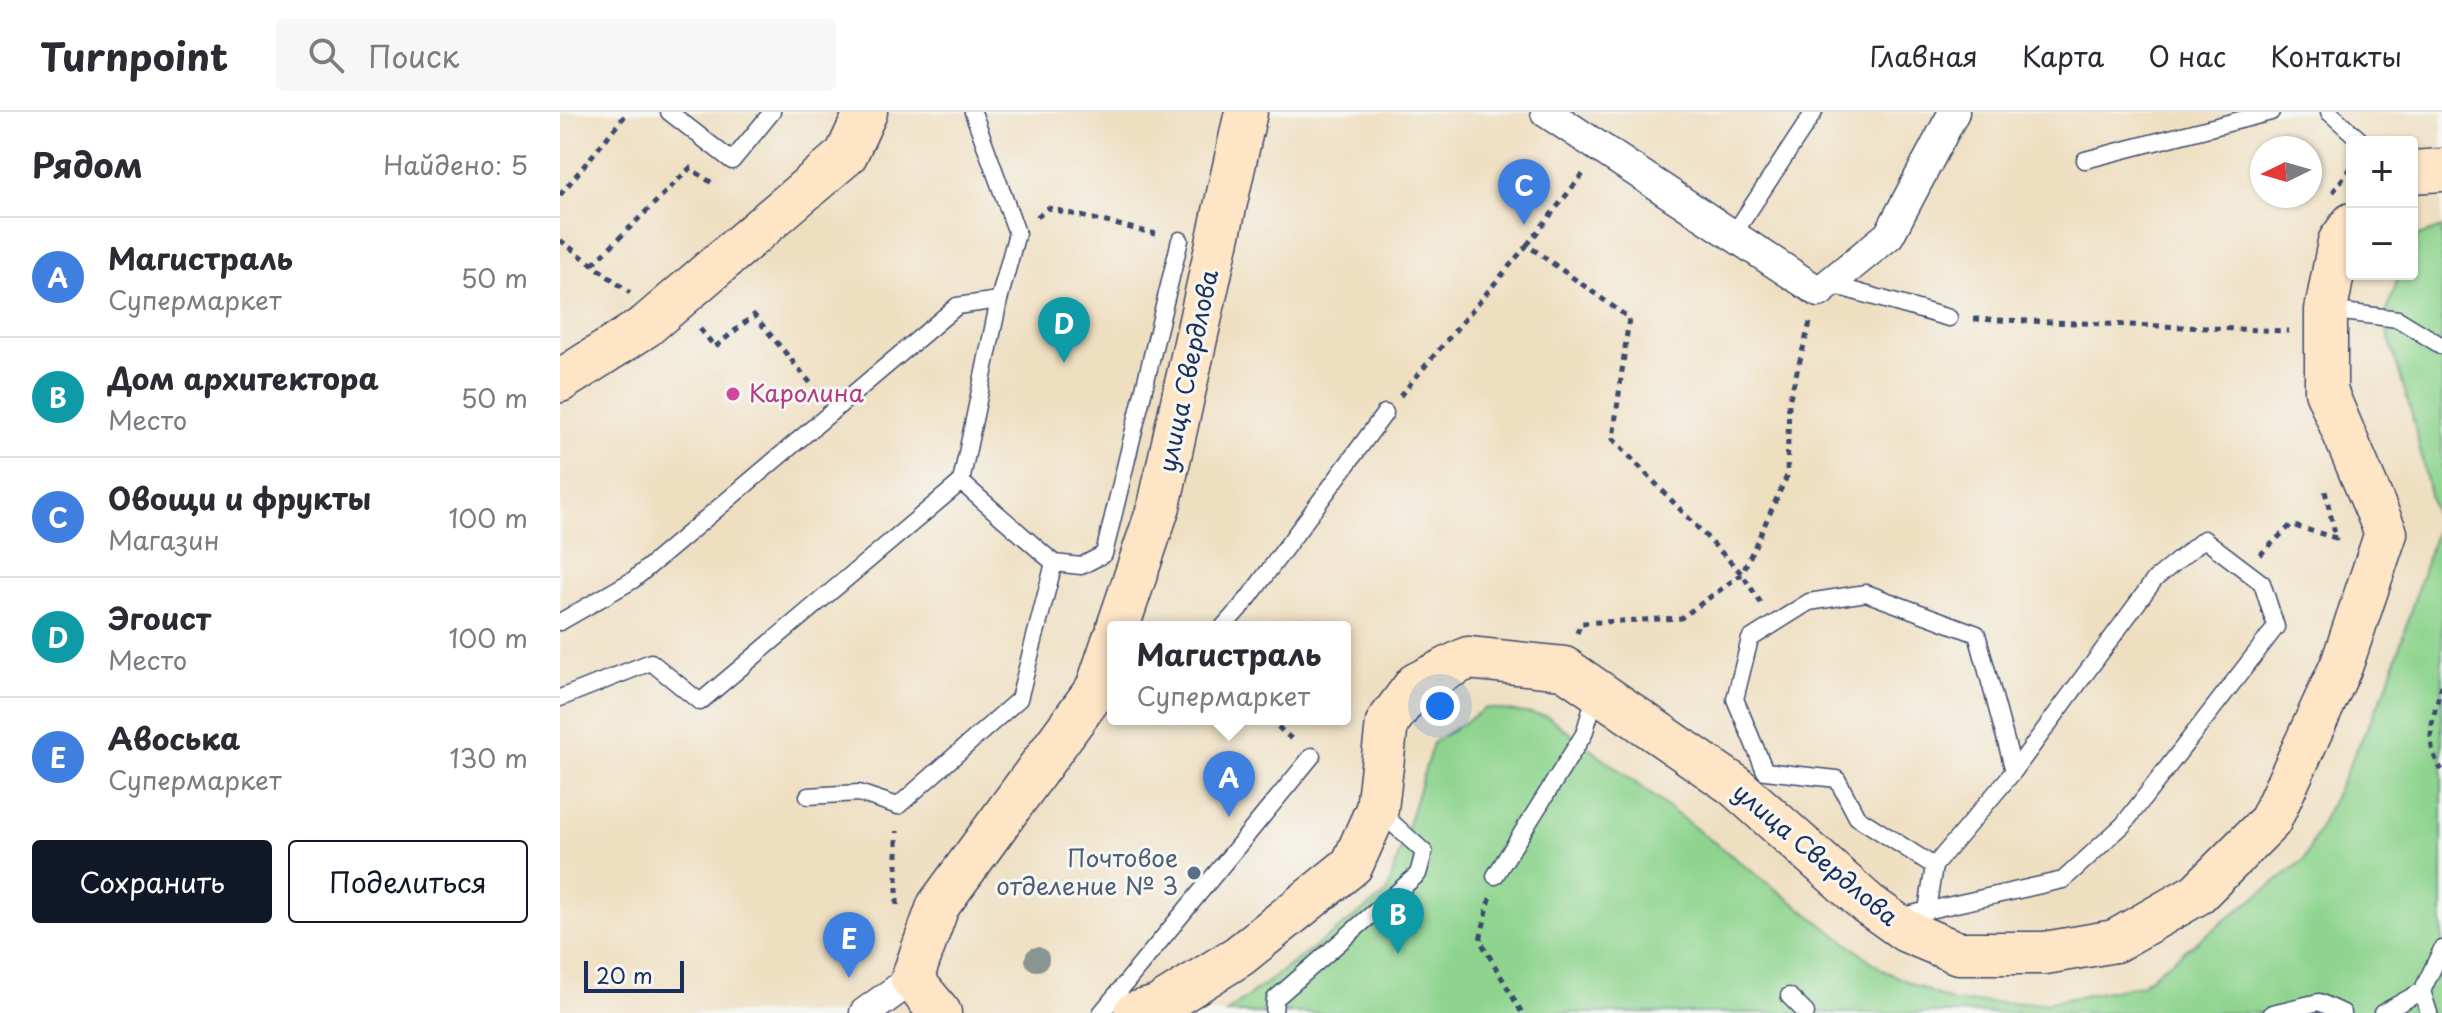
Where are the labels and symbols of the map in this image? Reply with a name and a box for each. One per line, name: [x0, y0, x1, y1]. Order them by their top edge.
north arrow: [2250, 136, 2322, 208]
pin: C: [1498, 159, 1550, 225]
street label: улица Свердлова: [1148, 266, 1226, 475]
pin: D: [1038, 297, 1090, 363]
place label: Каролина: [749, 374, 864, 410]
marker: Каролина: [724, 385, 742, 403]
your location: [1420, 686, 1460, 726]
pin: A: [1203, 751, 1255, 817]
street label: улица Свердлова: [1726, 773, 1907, 934]
place label: Почтовое отделение № 3: [996, 839, 1178, 903]
marker: Почтовое отделение № 3: [1185, 864, 1203, 882]
pin: B: [1372, 888, 1424, 954]
pin: E: [823, 912, 875, 978]
scale bar: [584, 957, 684, 993]

